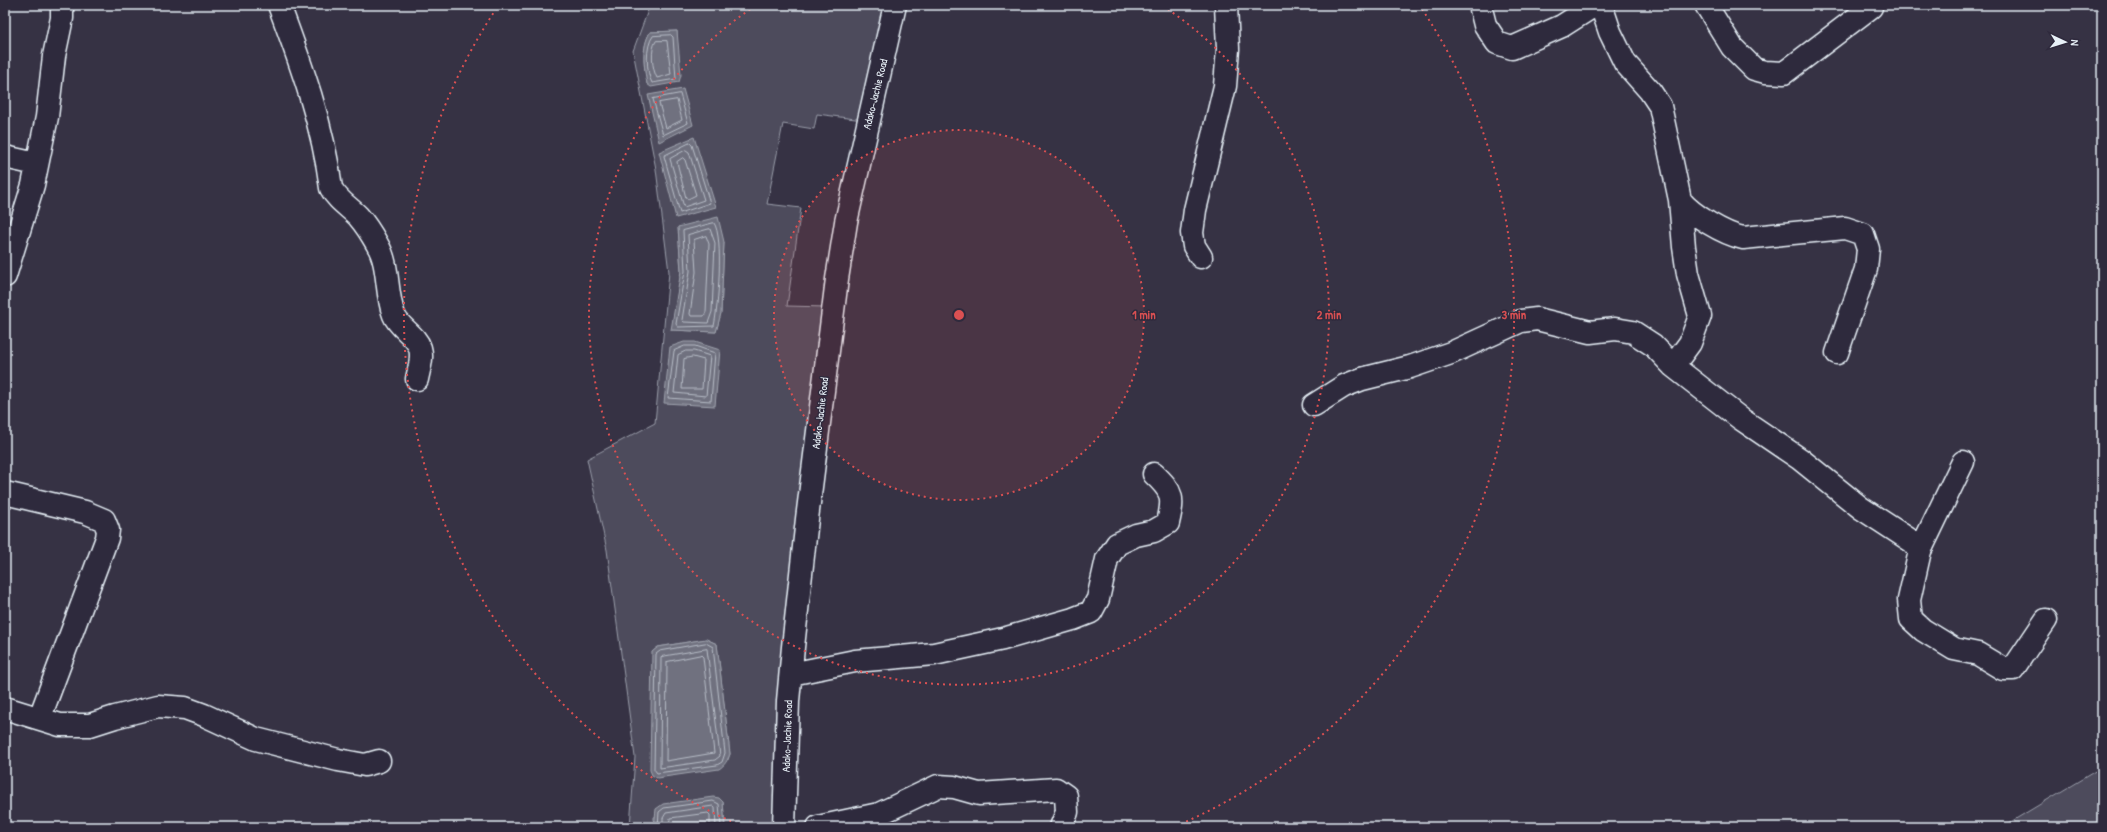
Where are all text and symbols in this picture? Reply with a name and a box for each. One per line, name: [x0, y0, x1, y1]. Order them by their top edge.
north arrow: [2045, 22, 2085, 62]
text: N: [2068, 39, 2082, 46]
street label: Adako-Jachie Road: [859, 57, 891, 131]
text: 1 min: [1132, 306, 1156, 323]
text: 2 min: [1317, 306, 1342, 323]
text: 3 min: [1502, 306, 1527, 323]
centre of rings: [952, 308, 966, 322]
street label: Adako-Jachie Road: [809, 376, 831, 450]
street label: Adako-Jachie Road: [779, 699, 795, 772]

